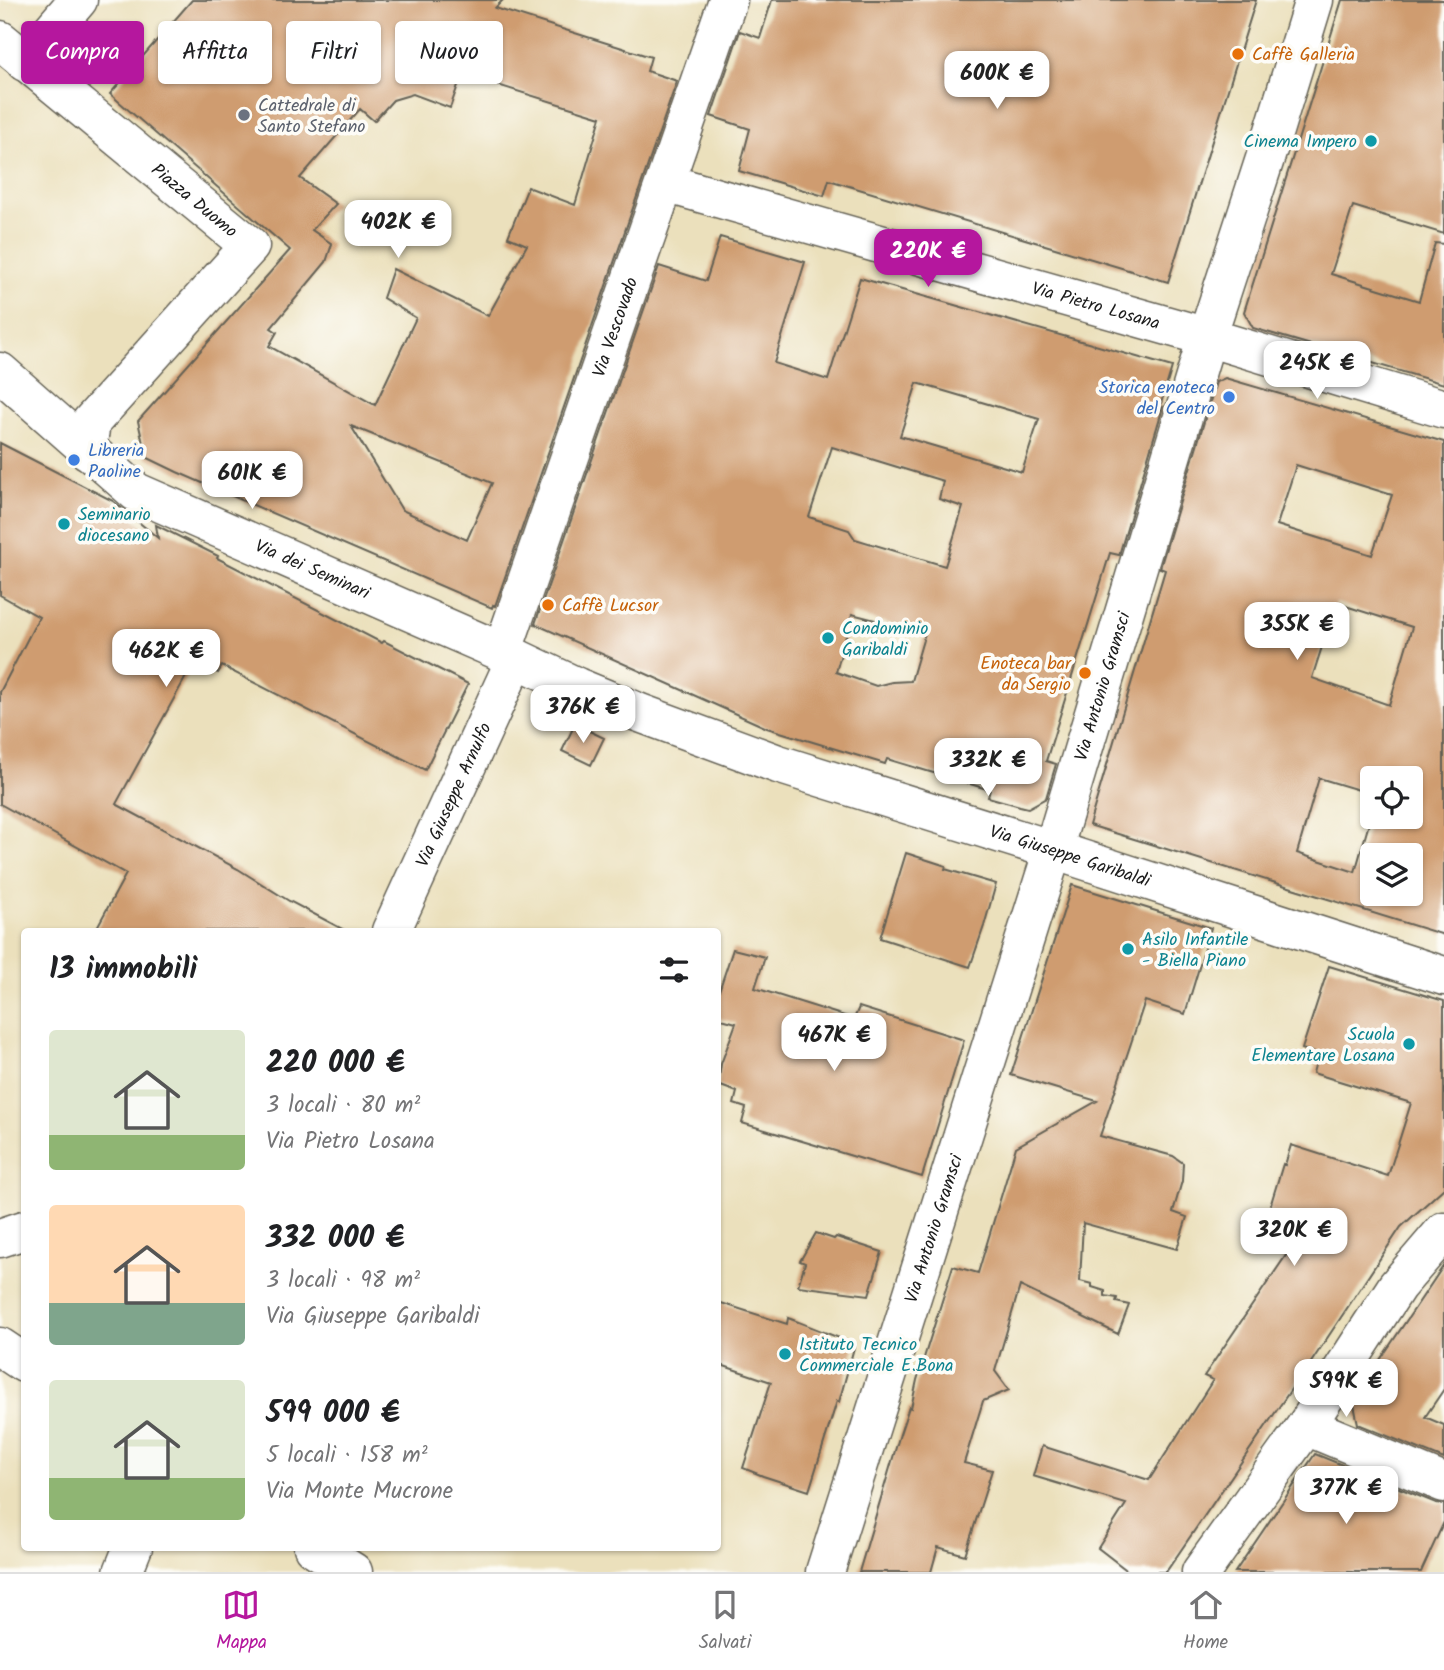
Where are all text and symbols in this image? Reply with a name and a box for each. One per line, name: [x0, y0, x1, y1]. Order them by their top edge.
chip: Compra: [21, 21, 144, 84]
chip: Affitta: [158, 21, 272, 84]
chip: Filtri: [286, 21, 381, 84]
chip: Nuovo: [395, 21, 503, 84]
place label: Caffè Galleria: [1252, 41, 1355, 70]
marker: Caffè Galleria: [1230, 46, 1246, 62]
pin: 600K €: [940, 52, 1054, 111]
text: 600K €: [960, 56, 1034, 92]
place label: Cattedrale di Santo Stefano: [258, 92, 366, 142]
marker: Cattedrale di Santo Stefano: [236, 107, 252, 123]
place label: Cinema Impero: [1244, 128, 1357, 157]
marker: Cinema Impero: [1363, 133, 1379, 149]
street label: Piazza Duomo: [144, 157, 243, 246]
pin: 402K €: [341, 201, 455, 260]
text: 402K €: [360, 205, 436, 241]
pin: 220K €: [871, 230, 985, 289]
text: 220K €: [890, 234, 966, 270]
street label: Via Vescovado: [585, 273, 647, 381]
street label: Via Pietro Losana: [1028, 275, 1163, 339]
pin: 245K €: [1260, 342, 1374, 401]
text: 245K €: [1280, 346, 1354, 382]
place label: Storica enoteca del Centro: [1099, 374, 1215, 424]
marker: Storica enoteca del Centro: [1221, 389, 1237, 405]
place label: Libreria Paoline: [88, 437, 144, 487]
marker: Libreria Paoline: [66, 452, 82, 468]
pin: 601K €: [195, 452, 309, 511]
text: 601K €: [218, 456, 286, 492]
place label: Seminario diocesano: [78, 501, 151, 551]
marker: Seminario diocesano: [56, 516, 72, 532]
street label: Via dei Seminari: [250, 533, 375, 609]
place label: Caffè Lucsor: [562, 592, 659, 621]
marker: Caffè Lucsor: [540, 597, 556, 613]
pin: 355K €: [1240, 602, 1354, 662]
text: 355K €: [1260, 607, 1334, 643]
street label: Via Antonio Gramsci: [1067, 608, 1140, 765]
place label: Condominio Garibaldi: [842, 615, 928, 665]
pin: 462K €: [109, 630, 223, 689]
marker: Condominio Garibaldi: [820, 630, 836, 646]
text: 462K €: [128, 634, 204, 670]
place label: Enoteca bar da Sergio: [980, 650, 1072, 700]
marker: Enoteca bar da Sergio: [1077, 665, 1093, 681]
pin: 376K €: [526, 686, 640, 745]
text: 376K €: [546, 690, 620, 726]
street label: Via Giuseppe Arnulfo: [409, 718, 501, 872]
pin: 332K €: [931, 738, 1045, 798]
text: 332K €: [950, 743, 1026, 779]
map controls: [1360, 766, 1423, 906]
button: locate: [1360, 766, 1423, 829]
street label: Via Giuseppe Garibaldi: [986, 818, 1154, 897]
button: layers: [1360, 843, 1423, 906]
place label: Asilo Infantile - Biella Piano: [1142, 926, 1248, 976]
marker: Asilo Infantile - Biella Piano: [1120, 941, 1136, 957]
text: 13 immobili: [49, 946, 197, 994]
icon: filters: [655, 951, 693, 989]
pin: 467K €: [777, 1014, 891, 1073]
text: 467K €: [797, 1018, 871, 1054]
place label: Scuola Elementare Losana: [1251, 1021, 1395, 1071]
marker: Scuola Elementare Losana: [1401, 1036, 1417, 1052]
text: 220 000 €: [266, 1040, 405, 1088]
icon: home: [105, 1058, 189, 1142]
text: 3 locali · 80 m²: [266, 1088, 420, 1124]
text: Via Pietro Losana: [266, 1124, 435, 1160]
street label: Via Antonio Gramsci: [898, 1151, 972, 1307]
pin: 320K €: [1237, 1208, 1351, 1268]
text: 320K €: [1256, 1213, 1332, 1249]
text: 332 000 €: [266, 1215, 405, 1263]
icon: home: [105, 1233, 189, 1317]
text: 3 locali · 98 m²: [266, 1263, 420, 1299]
text: Via Giuseppe Garibaldi: [266, 1299, 479, 1335]
place label: Istituto Tecnico Commerciale E.Bona: [799, 1331, 954, 1381]
marker: Istituto Tecnico Commerciale E.Bona: [777, 1346, 793, 1362]
pin: 599K €: [1289, 1360, 1403, 1419]
text: 599K €: [1310, 1364, 1382, 1400]
text: 599 000 €: [266, 1390, 400, 1438]
icon: home: [105, 1408, 189, 1492]
text: 5 locali · 158 m²: [266, 1438, 428, 1474]
pin: 377K €: [1289, 1466, 1403, 1526]
text: 377K €: [1310, 1471, 1382, 1507]
text: Via Monte Mucrone: [266, 1474, 453, 1510]
tab: Mappa: [216, 1586, 267, 1658]
tab: Salvati: [699, 1586, 751, 1658]
tab: Home: [1183, 1586, 1228, 1658]

